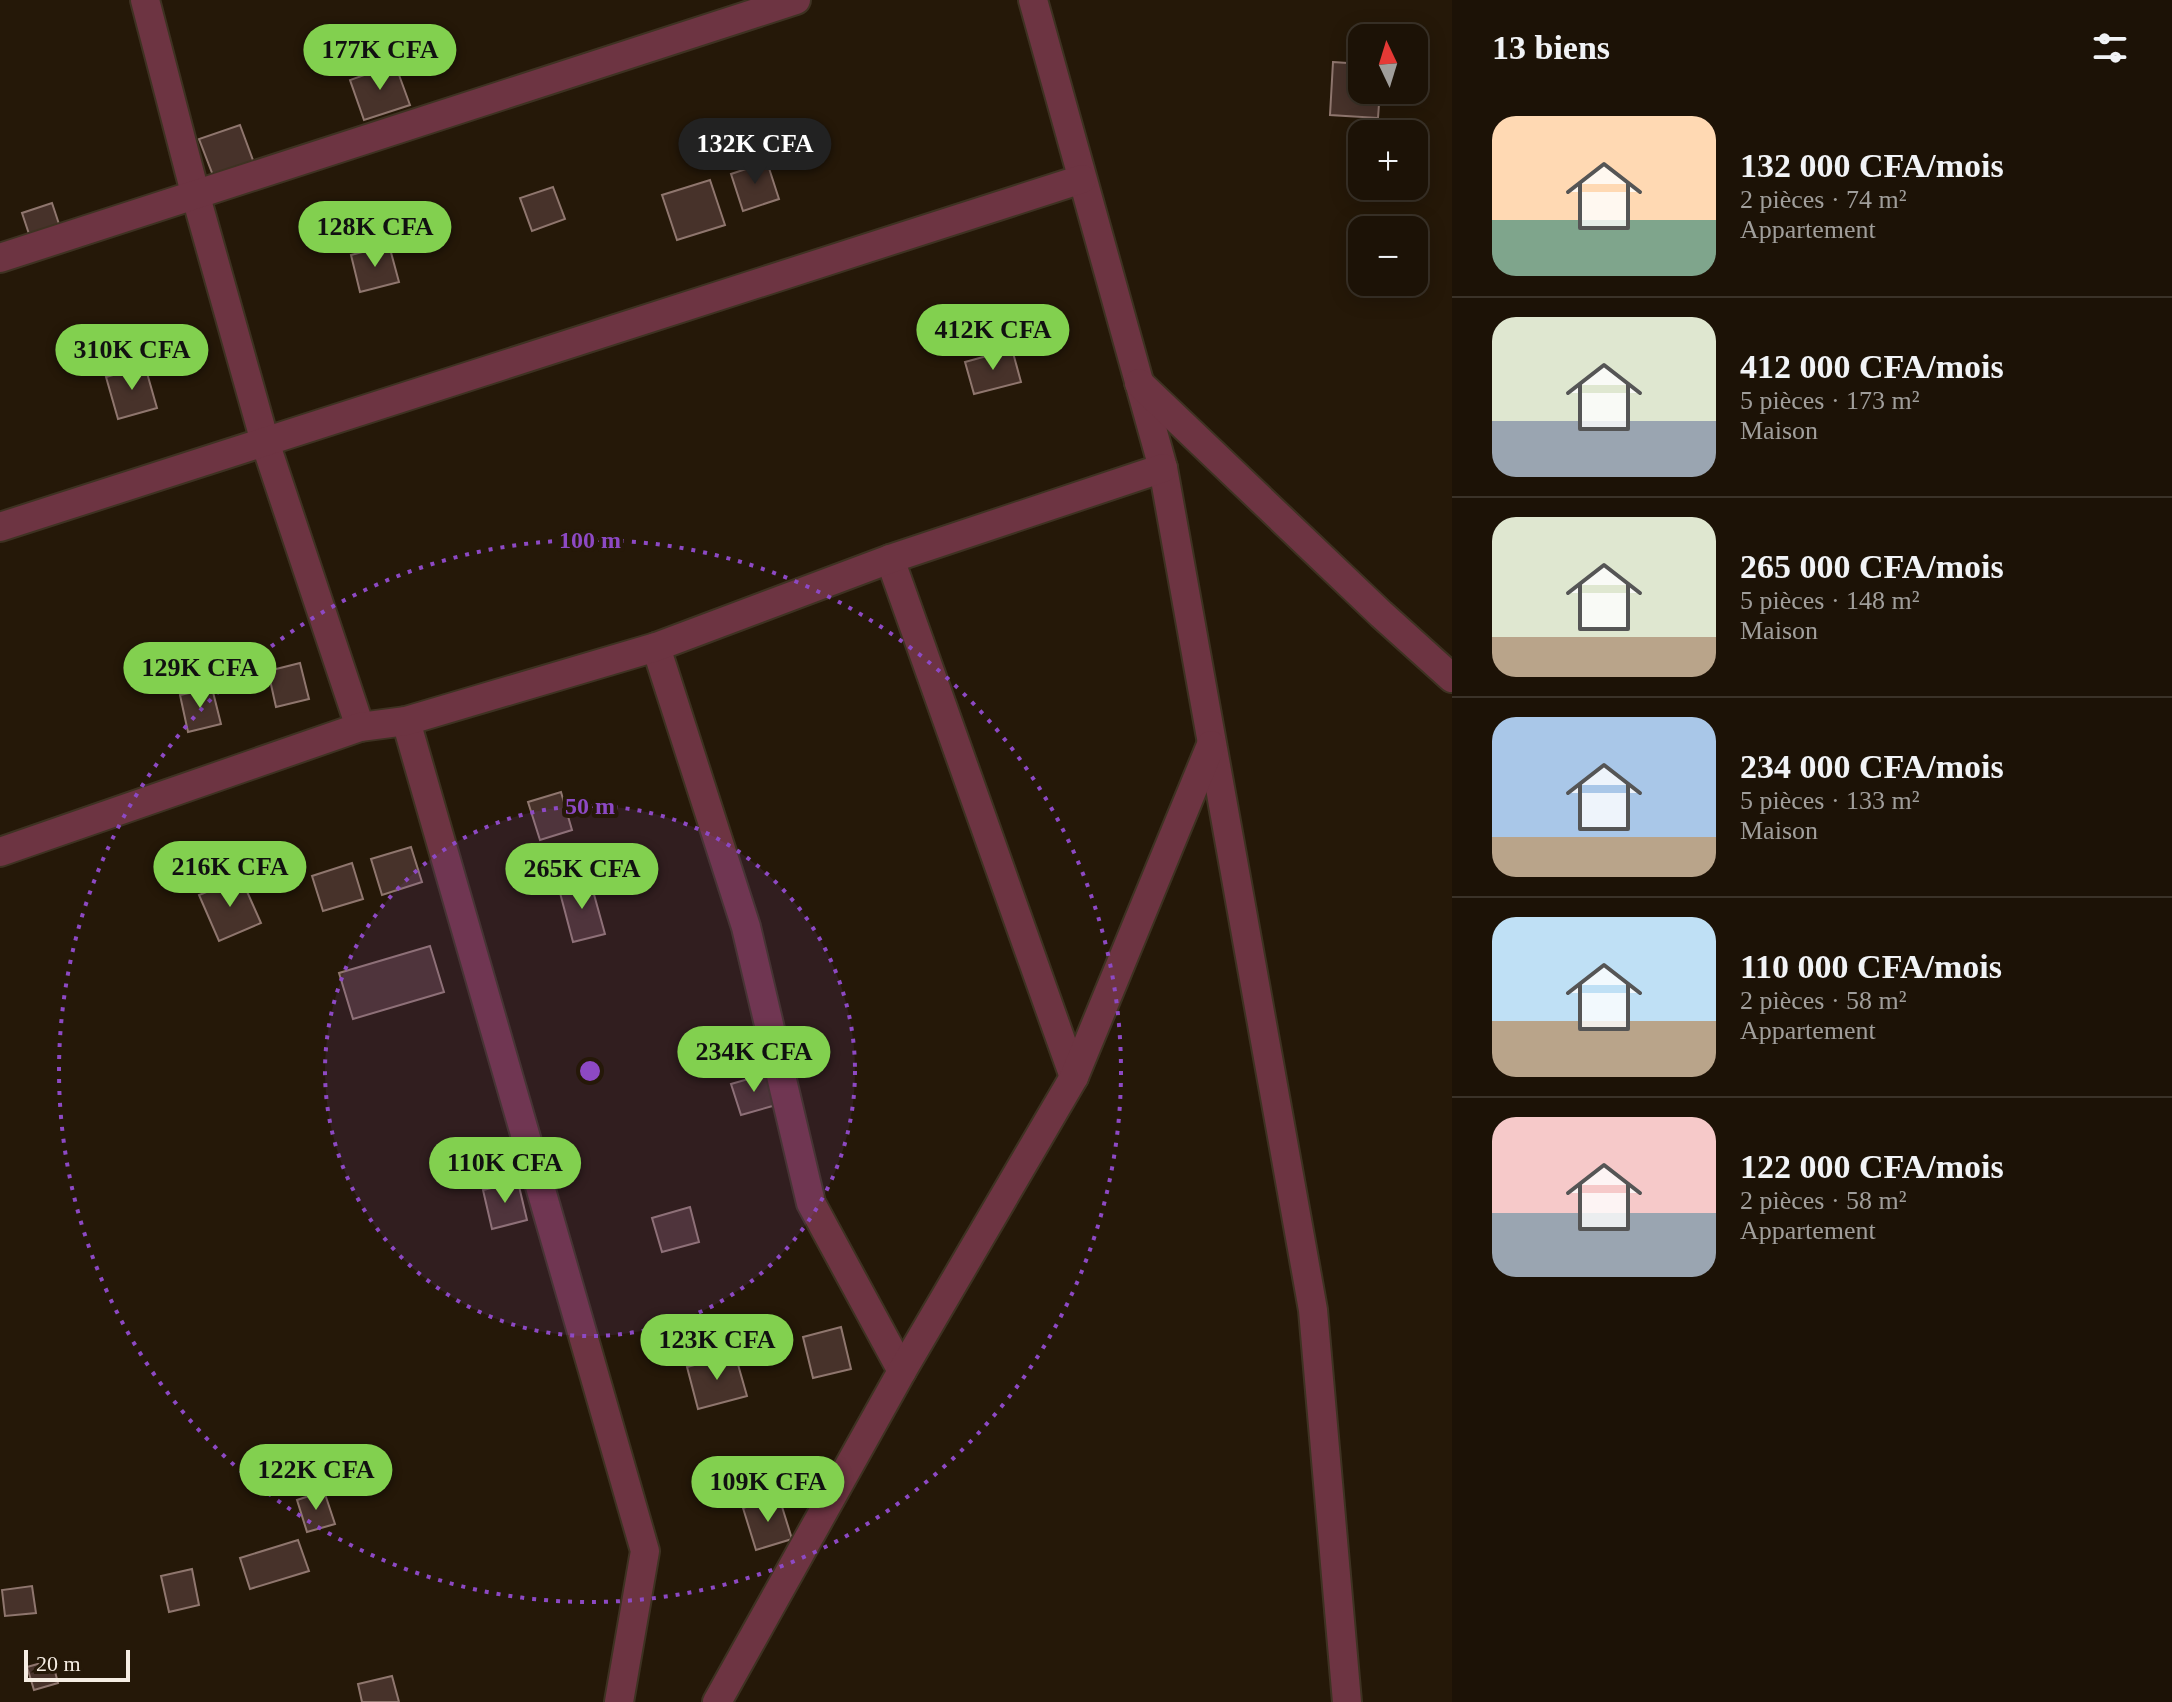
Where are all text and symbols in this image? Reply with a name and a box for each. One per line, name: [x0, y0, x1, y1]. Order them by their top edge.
pin: 177K CFA: [297, 24, 463, 92]
north arrow: [1348, 24, 1428, 104]
map controls: [1348, 24, 1428, 296]
icon: filters: [2088, 26, 2132, 70]
text: 13 biens: [1492, 29, 1610, 66]
text: 177K CFA: [321, 35, 439, 64]
pin: 132K CFA: [672, 118, 838, 186]
button: +: [1348, 120, 1428, 200]
text: 132K CFA: [696, 129, 814, 158]
text: 132 000 CFA/mois: [1740, 147, 2004, 184]
icon: home: [1556, 148, 1652, 244]
text: 2 pièces · 74 m²: [1740, 185, 1907, 214]
pin: 128K CFA: [292, 201, 458, 269]
text: 128K CFA: [316, 212, 434, 241]
text: Appartement: [1740, 215, 1876, 244]
button: −: [1348, 216, 1428, 296]
pin: 412K CFA: [910, 304, 1076, 372]
text: 412K CFA: [934, 315, 1052, 344]
pin: 310K CFA: [49, 324, 215, 392]
text: 310K CFA: [73, 335, 191, 364]
text: 412 000 CFA/mois: [1740, 348, 2004, 385]
icon: home: [1556, 349, 1652, 445]
text: 5 pièces · 173 m²: [1740, 386, 1920, 415]
text: Maison: [1740, 416, 1818, 445]
text: 100 m: [559, 527, 621, 553]
text: 265 000 CFA/mois: [1740, 548, 2004, 585]
icon: home: [1556, 549, 1652, 645]
text: 5 pièces · 148 m²: [1740, 586, 1920, 615]
text: Maison: [1740, 616, 1818, 645]
pin: 129K CFA: [117, 642, 283, 710]
text: 129K CFA: [141, 653, 259, 682]
text: 234 000 CFA/mois: [1740, 748, 2004, 785]
icon: home: [1556, 749, 1652, 845]
text: 5 pièces · 133 m²: [1740, 786, 1920, 815]
text: 50 m: [565, 793, 615, 819]
text: Maison: [1740, 816, 1818, 845]
pin: 216K CFA: [147, 841, 313, 909]
pin: 265K CFA: [499, 843, 665, 911]
text: 216K CFA: [171, 852, 289, 881]
text: 265K CFA: [523, 854, 641, 883]
text: 110 000 CFA/mois: [1740, 948, 2002, 985]
icon: home: [1556, 949, 1652, 1045]
text: 2 pièces · 58 m²: [1740, 986, 1907, 1015]
text: Appartement: [1740, 1016, 1876, 1045]
pin: 234K CFA: [671, 1026, 837, 1094]
text: 234K CFA: [695, 1037, 813, 1066]
centre of rings: [576, 1057, 604, 1085]
pin: 110K CFA: [422, 1137, 588, 1205]
text: 110K CFA: [447, 1148, 563, 1177]
text: 122 000 CFA/mois: [1740, 1148, 2004, 1185]
icon: home: [1556, 1149, 1652, 1245]
text: 2 pièces · 58 m²: [1740, 1186, 1907, 1215]
text: Appartement: [1740, 1216, 1876, 1245]
pin: 123K CFA: [634, 1314, 800, 1382]
text: 123K CFA: [658, 1325, 776, 1354]
pin: 122K CFA: [233, 1444, 399, 1512]
text: 122K CFA: [257, 1455, 375, 1484]
pin: 109K CFA: [685, 1456, 851, 1524]
text: 109K CFA: [709, 1467, 827, 1496]
scale bar: [24, 1646, 130, 1682]
text: 20 m: [36, 1651, 81, 1676]

